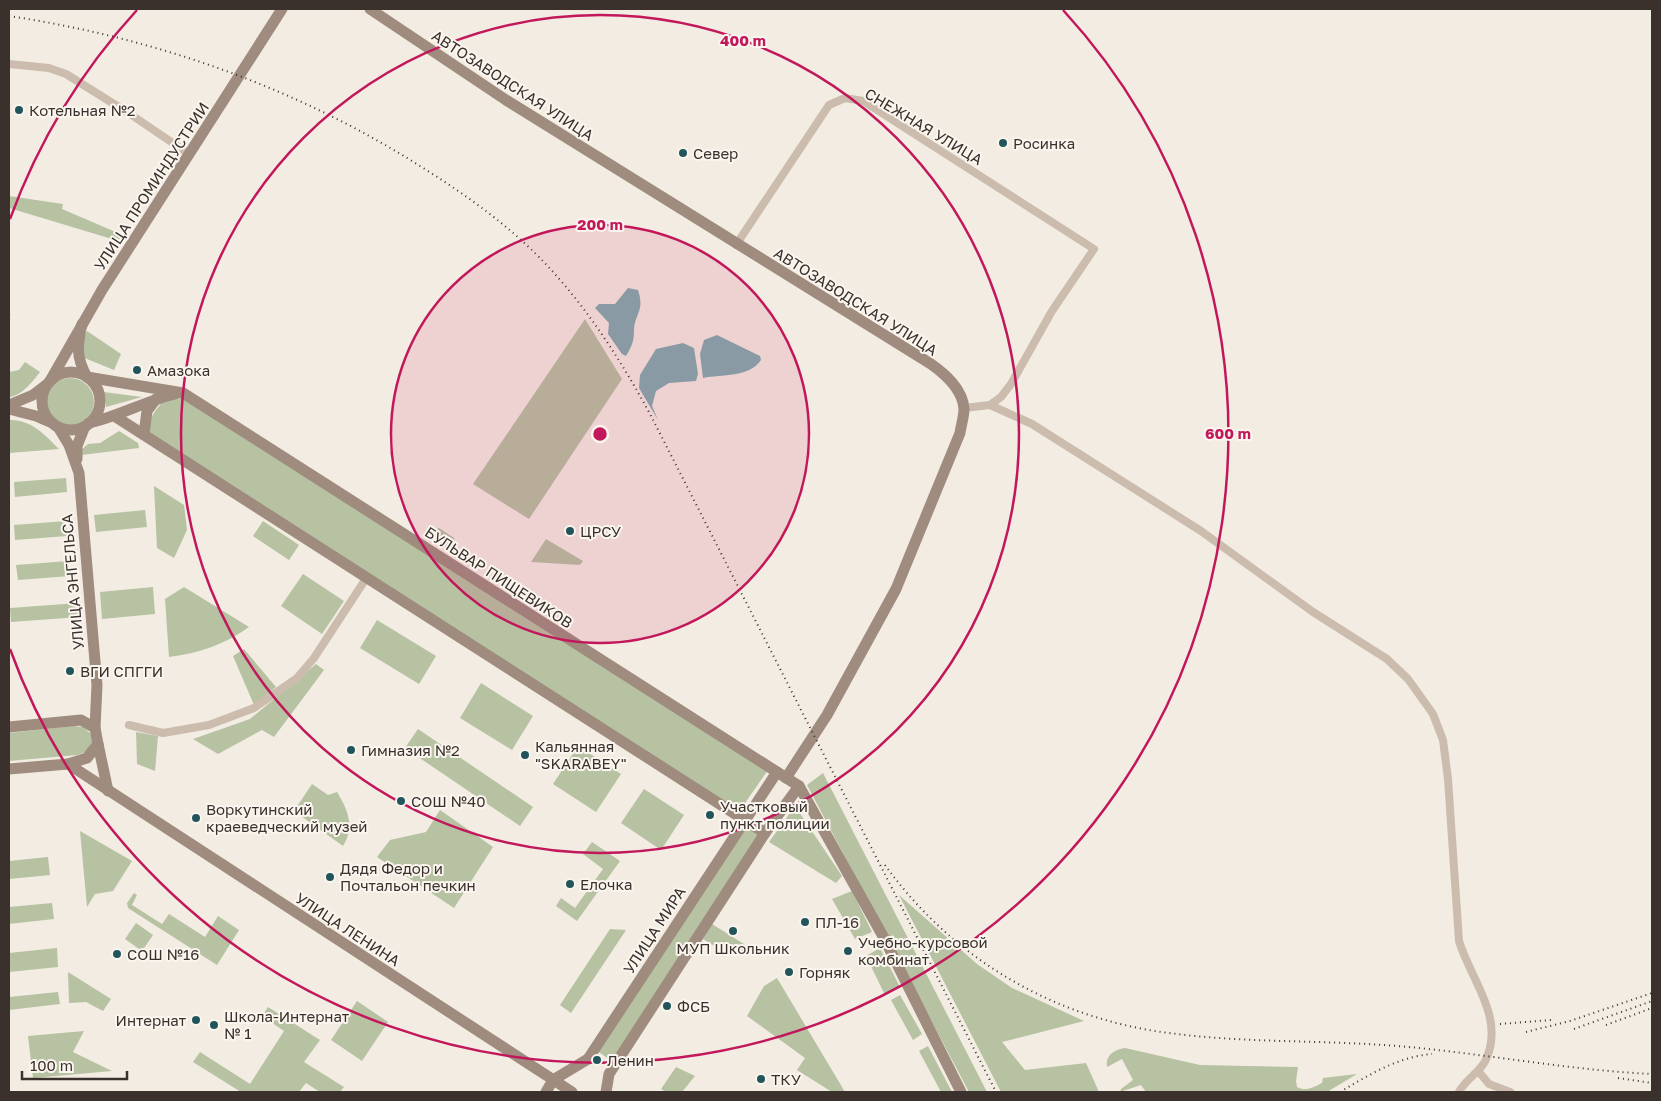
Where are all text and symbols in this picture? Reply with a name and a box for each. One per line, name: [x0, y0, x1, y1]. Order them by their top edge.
street label: АВТОЗАВОДСКАЯ УЛИЦА: [429, 26, 597, 144]
text: 400 m: [720, 31, 766, 49]
street label: СНЕЖНАЯ УЛИЦА: [862, 84, 986, 168]
street label: УЛИЦА ПРОМИНДУСТРИИ: [90, 99, 212, 273]
place label: Котельная №2: [29, 101, 136, 119]
marker: Котельная №2: [13, 104, 25, 116]
place label: Росинка: [1013, 134, 1075, 152]
marker: Росинка: [997, 137, 1009, 149]
place label: Север: [693, 144, 738, 162]
marker: Север: [677, 147, 689, 159]
text: 200 m: [577, 215, 623, 233]
street label: АВТОЗАВОДСКАЯ УЛИЦА: [771, 243, 941, 359]
place label: Амазока: [147, 361, 210, 379]
marker: Амазока: [131, 364, 143, 376]
text: 600 m: [1205, 424, 1251, 442]
centre of rings: [591, 425, 609, 443]
street label: УЛИЦА ЭНГЕЛЬСА: [57, 513, 87, 651]
place label: ЦРСУ: [580, 522, 621, 540]
street label: БУЛЬВАР ПИЩЕВИКОВ: [422, 523, 576, 631]
marker: ЦРСУ: [564, 525, 576, 537]
place label: ВГИ СПГГИ: [80, 662, 163, 680]
marker: ВГИ СПГГИ: [64, 665, 76, 677]
place label: Кальянная "SKARABEY": [535, 737, 627, 772]
place label: Гимназия №2: [361, 741, 460, 759]
marker: Гимназия №2: [345, 744, 357, 756]
marker: Кальянная "SKARABEY": [519, 749, 531, 761]
place label: СОШ №40: [411, 792, 485, 810]
marker: СОШ №40: [395, 795, 407, 807]
place label: Участковый пункт полиции: [720, 797, 830, 832]
place label: Воркутинский краеведческий музей: [206, 800, 367, 835]
marker: Участковый пункт полиции: [704, 809, 716, 821]
marker: Воркутинский краеведческий музей: [190, 812, 202, 824]
place label: Дядя Федор и Почтальон печкин: [340, 859, 476, 894]
marker: Дядя Федор и Почтальон печкин: [324, 871, 336, 883]
place label: Елочка: [580, 875, 632, 893]
marker: Елочка: [564, 878, 576, 890]
street label: УЛИЦА МИРА: [619, 883, 689, 977]
street label: УЛИЦА ЛЕНИНА: [292, 888, 404, 970]
place label: ПЛ-16: [815, 913, 859, 931]
marker: ПЛ-16: [799, 916, 811, 928]
marker: МУП Школьник: [727, 925, 739, 937]
place label: Учебно-курсовой комбинат: [858, 933, 988, 968]
place label: МУП Школьник: [676, 939, 790, 957]
place label: СОШ №16: [127, 945, 199, 963]
marker: Учебно-курсовой комбинат: [842, 945, 854, 957]
marker: СОШ №16: [111, 948, 123, 960]
place label: Горняк: [799, 963, 851, 981]
marker: Горняк: [783, 966, 795, 978]
place label: ФСБ: [677, 997, 710, 1015]
marker: ФСБ: [661, 1000, 673, 1012]
place label: Школа-Интернат № 1: [224, 1007, 350, 1042]
place label: Интернат: [115, 1011, 187, 1029]
marker: Интернат: [190, 1014, 202, 1026]
marker: Школа-Интернат № 1: [208, 1019, 220, 1031]
scale bar: [22, 1048, 128, 1080]
place label: Ленин: [607, 1051, 654, 1069]
marker: Ленин: [591, 1054, 603, 1066]
text: 100 m: [30, 1056, 73, 1074]
place label: ТКУ: [771, 1070, 801, 1088]
marker: ТКУ: [755, 1073, 767, 1085]

